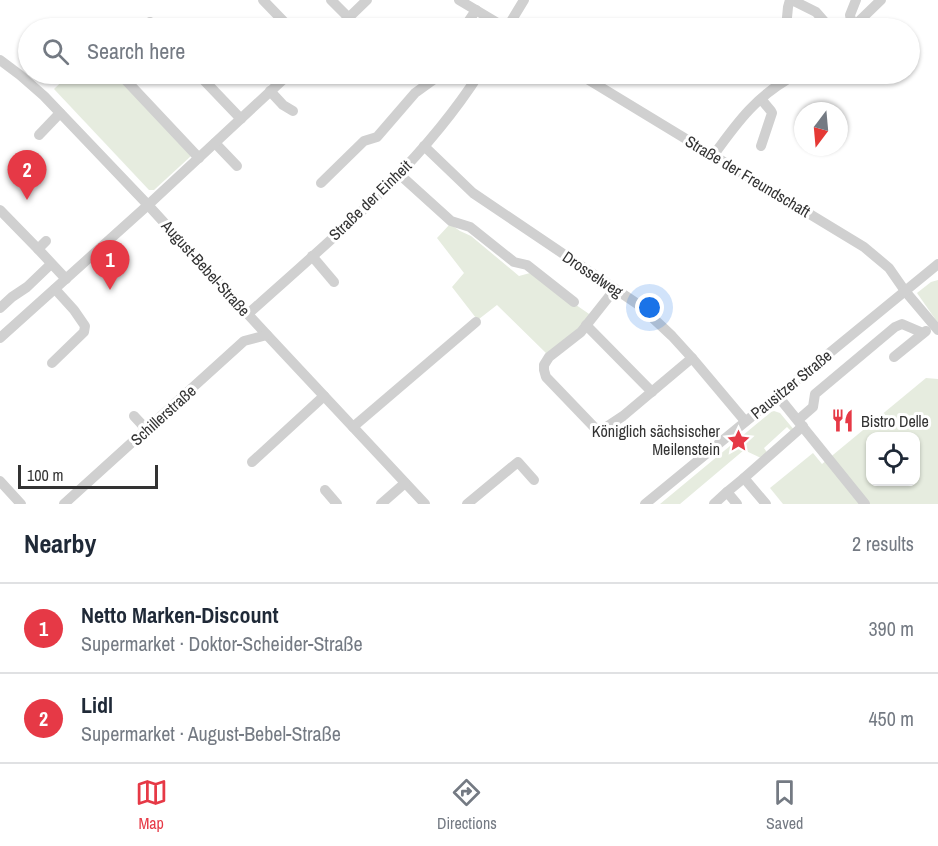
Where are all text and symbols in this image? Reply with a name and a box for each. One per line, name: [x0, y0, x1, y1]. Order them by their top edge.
search box: [18, 18, 920, 84]
icon: search: [39, 35, 72, 68]
text: Search here: [87, 36, 185, 66]
north arrow: [794, 102, 848, 156]
street label: Straße der Freundschaft: [681, 130, 815, 222]
pin: 2: [8, 150, 46, 200]
street label: Straße der Einheit: [324, 155, 416, 245]
street label: August-Bebel-Straße: [156, 214, 255, 321]
pin: 1: [90, 240, 130, 290]
street label: Drosselweg: [558, 246, 628, 303]
your location: [635, 293, 664, 322]
street label: Pausitzer Straße: [746, 344, 836, 424]
street label: Schillerstraße: [126, 380, 200, 450]
restaurant icon: Bistro Delle: [830, 408, 856, 434]
place label: Bistro Delle: [861, 410, 929, 432]
place label: Königlich sächsischer Meilenstein: [592, 420, 721, 460]
place icon: Königlich sächsischer Meilenstein: [725, 427, 751, 453]
map controls: [866, 432, 920, 486]
button: locate: [866, 432, 920, 486]
scale bar: [18, 462, 158, 490]
text: 100 m: [27, 464, 63, 486]
text: Nearby: [24, 526, 96, 561]
text: 2 results: [852, 530, 914, 557]
text: Netto Marken-Discount: [81, 600, 278, 630]
text: 1: [39, 615, 48, 642]
text: 390 m: [868, 615, 914, 642]
text: Supermarket · Doktor-Scheider-Straße: [81, 630, 363, 657]
text: Lidl: [81, 690, 113, 720]
text: 2: [39, 705, 48, 732]
text: 450 m: [868, 705, 914, 732]
text: Supermarket · August-Bebel-Straße: [81, 720, 341, 747]
tab: Map: [135, 776, 168, 834]
tab: Directions: [437, 776, 497, 834]
tab: Saved: [766, 776, 803, 834]

